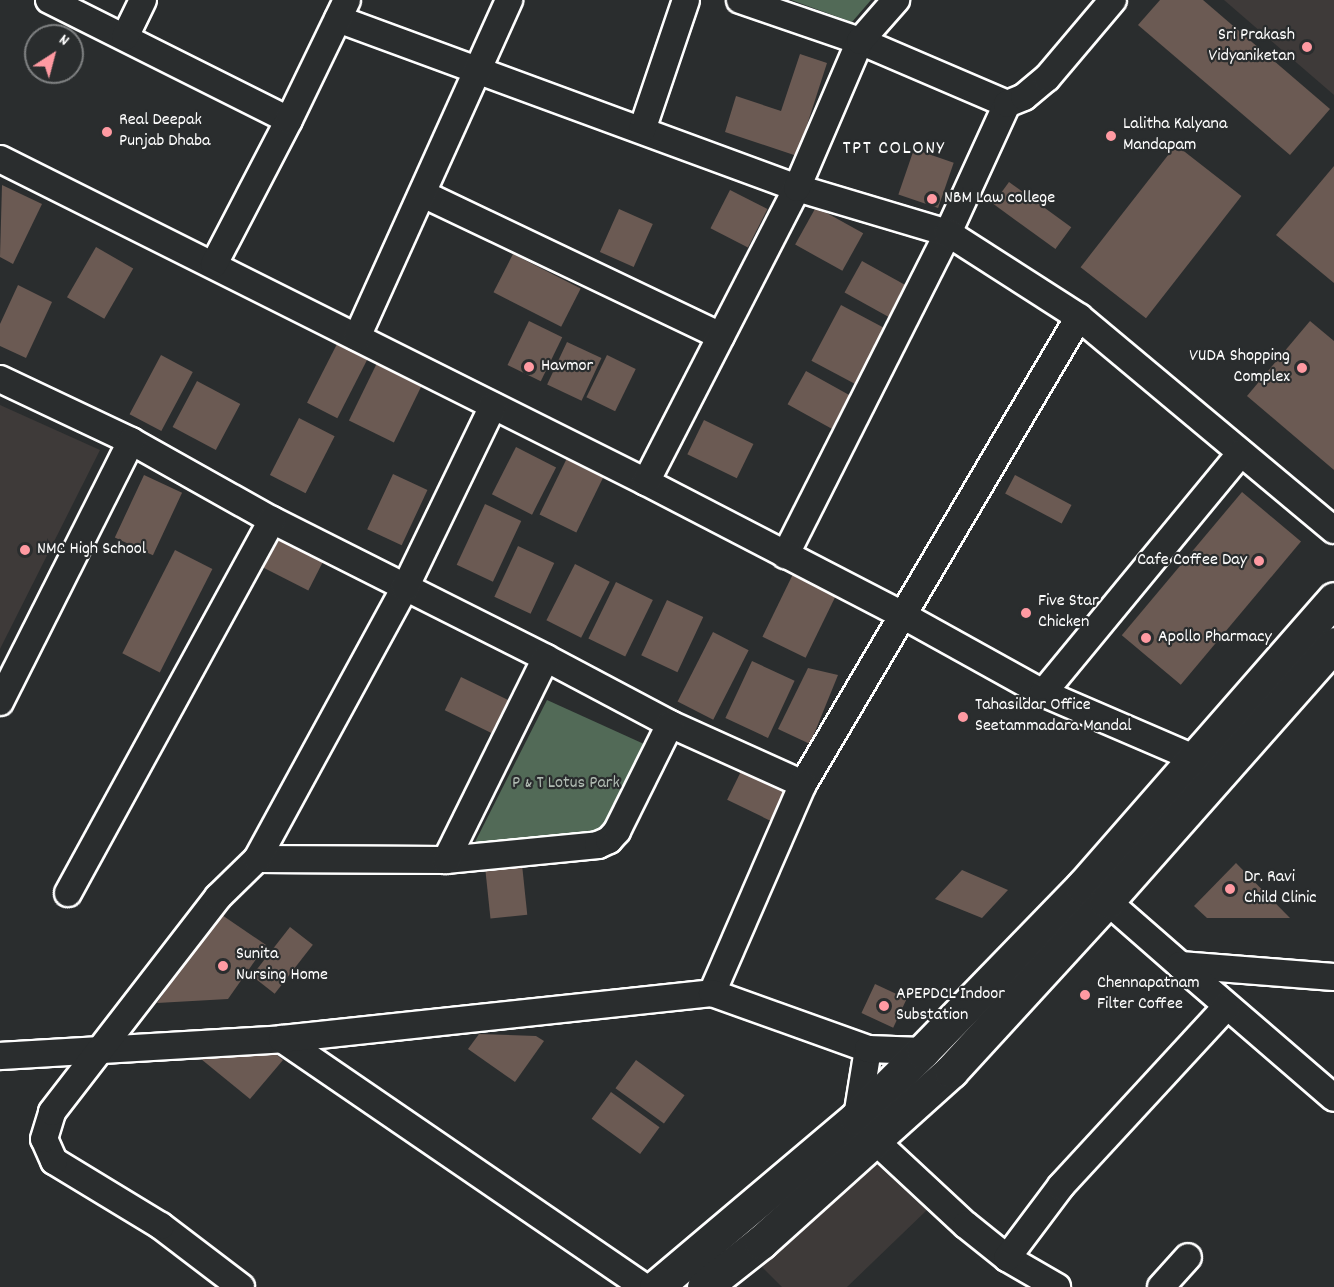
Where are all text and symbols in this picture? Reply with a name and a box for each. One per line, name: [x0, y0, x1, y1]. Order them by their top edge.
north arrow: [24, 24, 84, 84]
place label: Sri Prakash Vidyaniketan: [1209, 26, 1295, 68]
text: N: [54, 29, 74, 52]
marker: Sri Prakash Vidyaniketan: [1300, 40, 1314, 54]
place label: Real Deepak Punjab Dhaba: [119, 111, 211, 154]
place label: Lalitha Kalyana Mandapam: [1123, 115, 1227, 158]
marker: Real Deepak Punjab Dhaba: [100, 125, 114, 139]
marker: Lalitha Kalyana Mandapam: [1104, 129, 1118, 143]
district label: TPT COLONY: [843, 137, 945, 161]
place label: NBM Law college: [944, 188, 1055, 210]
marker: NBM Law college: [925, 192, 939, 206]
place label: VUDA Shopping Complex: [1189, 347, 1290, 389]
place label: Havmor: [541, 356, 593, 378]
marker: Havmor: [522, 360, 536, 374]
marker: VUDA Shopping Complex: [1295, 361, 1309, 375]
place label: NMC High School: [37, 539, 146, 561]
marker: NMC High School: [18, 543, 32, 557]
place label: Cafe Coffee Day: [1137, 550, 1247, 572]
marker: Cafe Coffee Day: [1252, 554, 1266, 568]
place label: Five Star Chicken: [1038, 592, 1099, 634]
marker: Five Star Chicken: [1019, 606, 1033, 620]
place label: Apollo Pharmacy: [1158, 627, 1272, 649]
marker: Apollo Pharmacy: [1139, 631, 1153, 645]
place label: Tahasildar Office Seetammadara Mandal: [975, 696, 1132, 738]
marker: Tahasildar Office Seetammadara Mandal: [956, 710, 970, 724]
park label: P & T Lotus Park: [512, 773, 620, 795]
place label: Dr. Ravi Child Clinic: [1244, 868, 1317, 910]
marker: Dr. Ravi Child Clinic: [1221, 880, 1239, 898]
place label: Sunita Nursing Home: [236, 945, 328, 988]
marker: Sunita Nursing Home: [214, 957, 232, 975]
place label: Chennapatnam Filter Coffee: [1097, 974, 1200, 1016]
place label: APEPDCL Indoor Substation: [896, 985, 1005, 1028]
marker: Chennapatnam Filter Coffee: [1078, 988, 1092, 1002]
marker: APEPDCL Indoor Substation: [877, 999, 891, 1013]

